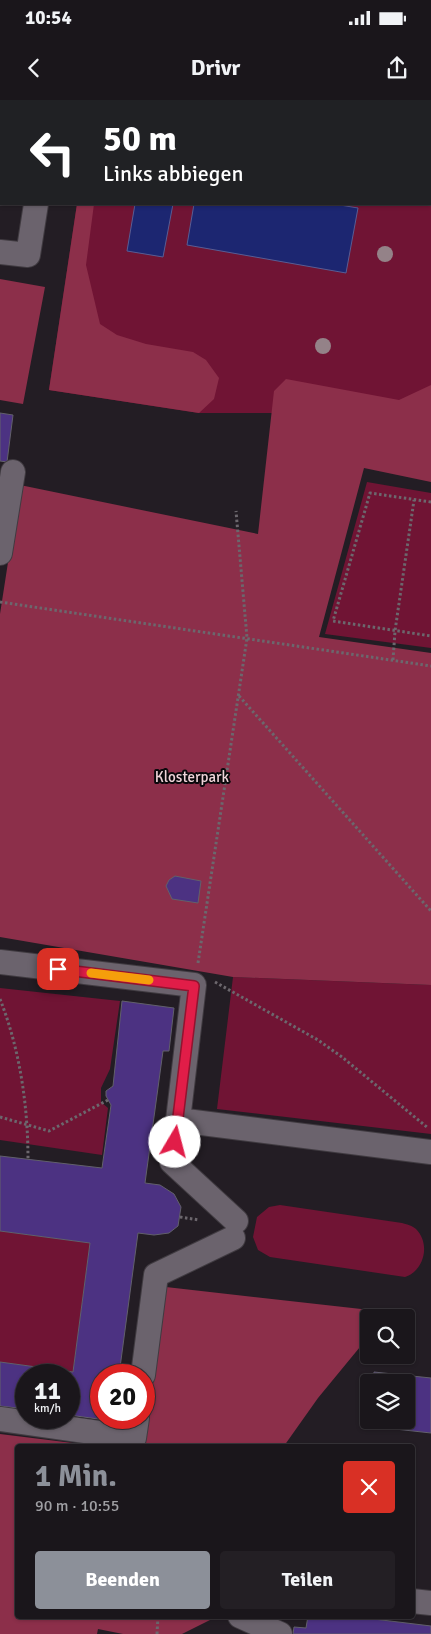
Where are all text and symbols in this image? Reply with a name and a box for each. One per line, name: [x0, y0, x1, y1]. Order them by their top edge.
text: 10:54: [25, 6, 72, 30]
icon: back: [20, 54, 48, 82]
text: Drivr: [191, 54, 240, 81]
icon: share: [383, 54, 411, 82]
text: 50 m: [103, 117, 177, 160]
icon: left: [20, 120, 85, 185]
text: Links abbiegen: [103, 160, 244, 187]
park label: Klosterpark: [155, 768, 230, 786]
pin: [37, 948, 79, 990]
icon: arrive: [44, 955, 72, 983]
position arrow: [148, 1115, 200, 1167]
map controls: [360, 1309, 415, 1429]
button: search: [360, 1309, 415, 1364]
speed limit sign: 20: [90, 1364, 155, 1429]
button: layers: [360, 1374, 415, 1429]
text: 11: [34, 1375, 61, 1406]
text: km/h: [34, 1401, 61, 1416]
text: 1 Min.: [35, 1458, 117, 1495]
button: close: [343, 1461, 395, 1513]
text: 90 m · 10:55: [35, 1496, 119, 1516]
button: Beenden: [35, 1551, 210, 1609]
button: Teilen: [220, 1551, 395, 1609]

